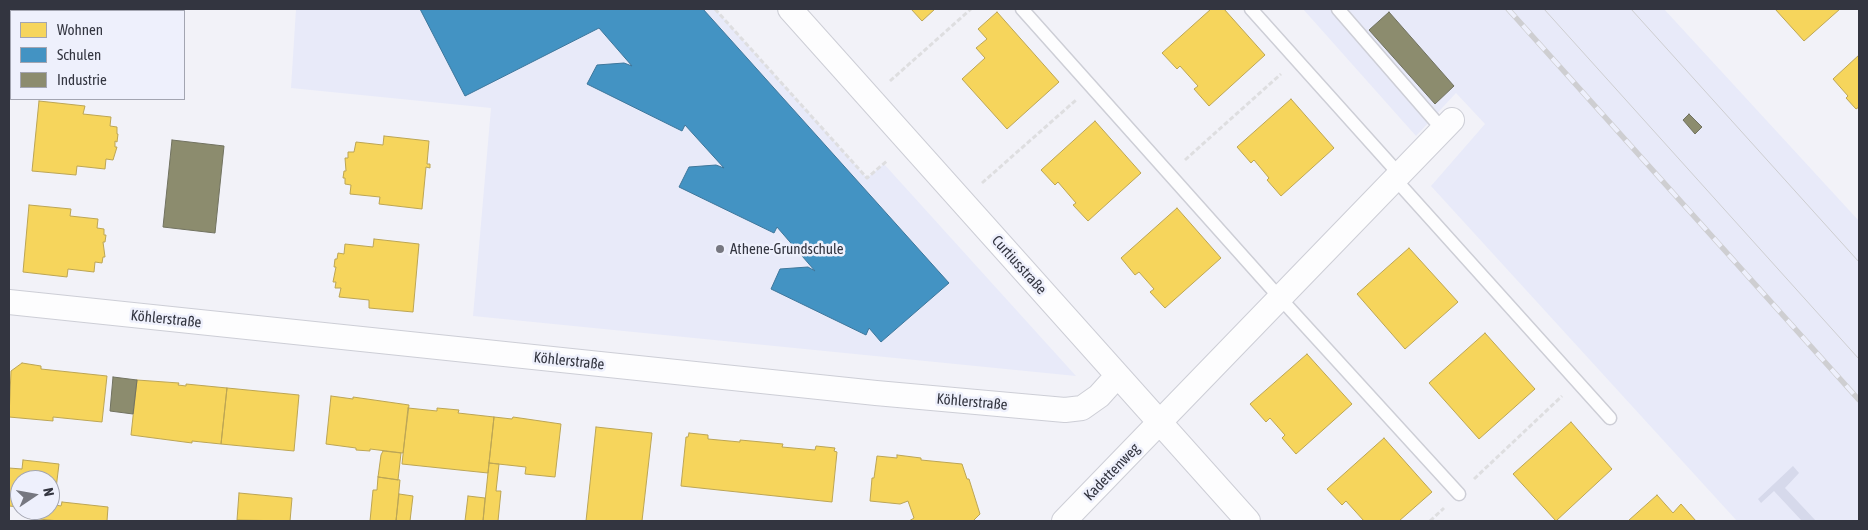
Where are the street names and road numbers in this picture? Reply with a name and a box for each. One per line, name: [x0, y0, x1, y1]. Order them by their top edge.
street label: Curtiusstraße: [988, 232, 1050, 298]
street label: Köhlerstraße: [130, 306, 202, 332]
street label: Köhlerstraße: [533, 348, 605, 374]
street label: Köhlerstraße: [936, 390, 1008, 414]
street label: Kadettenweg: [1080, 440, 1144, 504]

